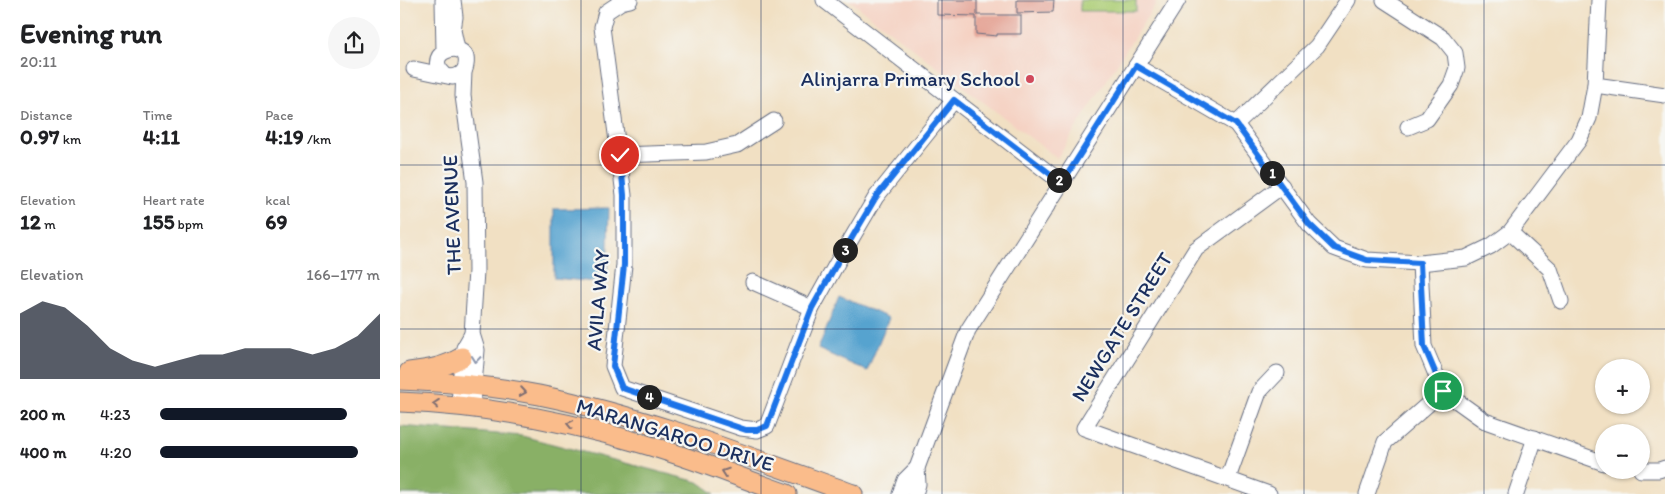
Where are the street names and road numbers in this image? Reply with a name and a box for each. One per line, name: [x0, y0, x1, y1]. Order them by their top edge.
street label: THE AVENUE: [437, 154, 466, 275]
street label: NEWGATE STREET: [1066, 247, 1178, 406]
street label: AVILA WAY: [581, 248, 614, 352]
street label: MARANGAROO DRIVE: [573, 393, 777, 476]

